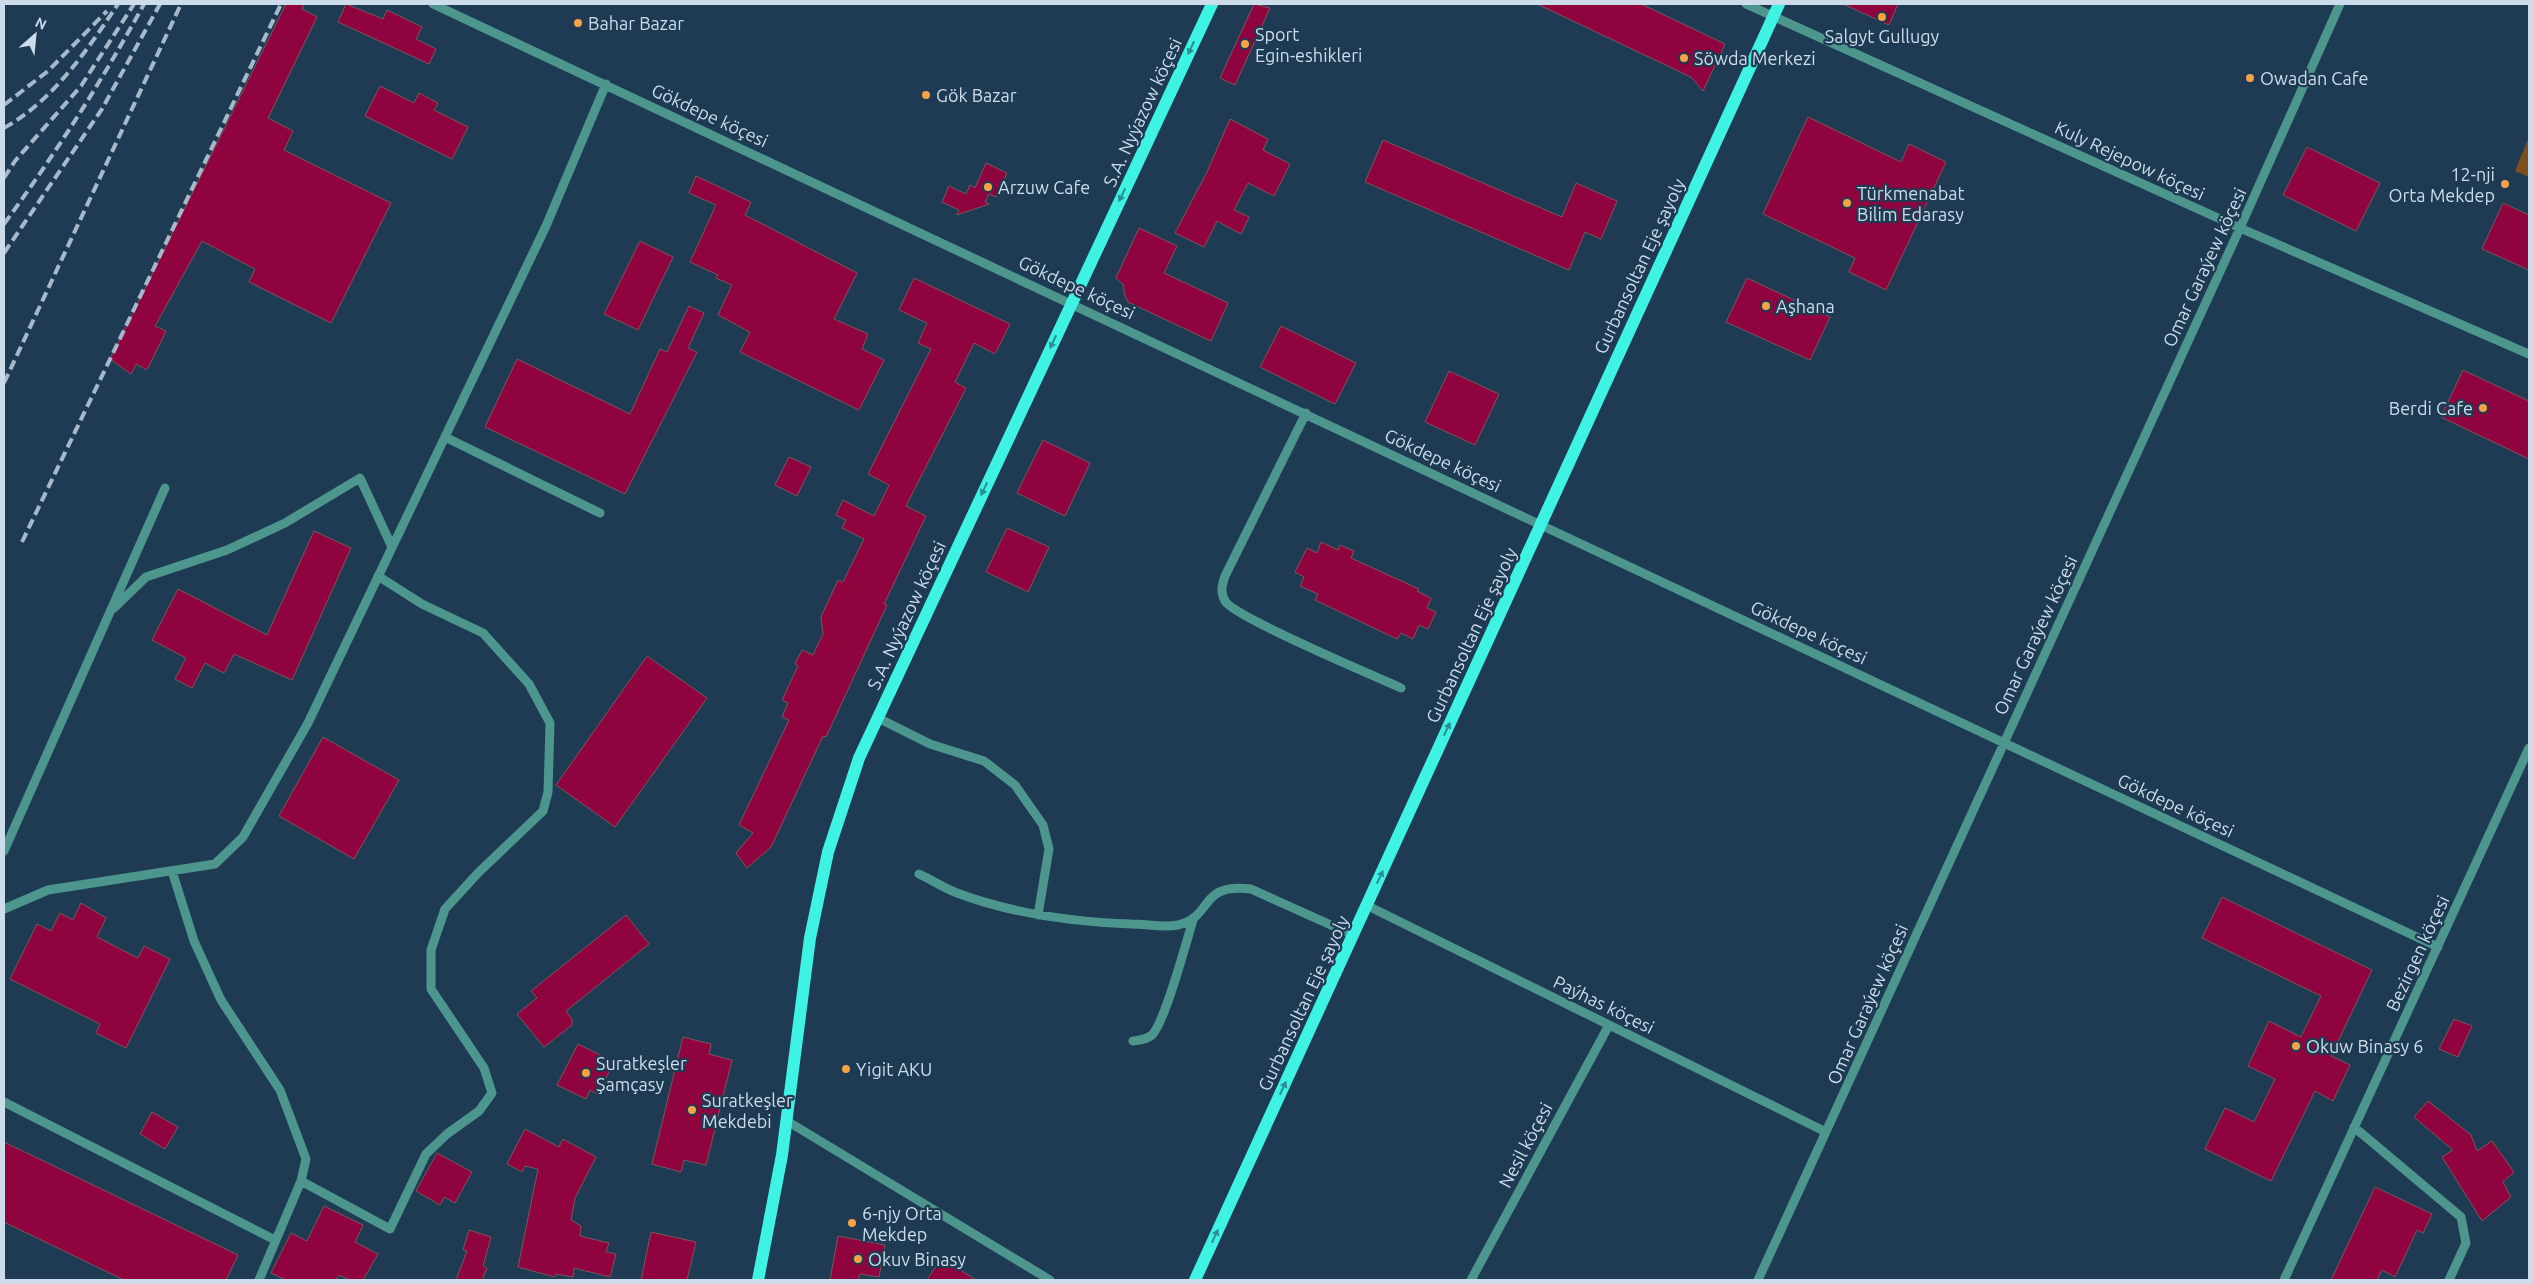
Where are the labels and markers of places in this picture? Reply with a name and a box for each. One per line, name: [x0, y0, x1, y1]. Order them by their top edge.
marker: Salgyt Gullugy: [1876, 11, 1888, 23]
place label: Bahar Bazar: [588, 13, 684, 33]
marker: Bahar Bazar: [572, 17, 584, 29]
place label: Sport Egin-eshikleri: [1255, 24, 1362, 65]
place label: Salgyt Gullugy: [1825, 26, 1940, 46]
marker: Sport Egin-eshikleri: [1239, 38, 1251, 50]
place label: Söwda Merkezi: [1694, 48, 1816, 68]
marker: Söwda Merkezi: [1678, 52, 1690, 64]
place label: Owadan Cafe: [2260, 68, 2368, 88]
marker: Owadan Cafe: [2244, 72, 2256, 84]
place label: Gök Bazar: [936, 85, 1017, 105]
marker: Gök Bazar: [920, 89, 932, 101]
place label: 12-nji Orta Mekdep: [2388, 164, 2495, 205]
place label: Arzuw Cafe: [998, 177, 1090, 197]
marker: 12-nji Orta Mekdep: [2499, 178, 2511, 190]
marker: Arzuw Cafe: [982, 181, 994, 193]
place label: Türkmenabat Bilim Edarasy: [1857, 183, 1965, 224]
marker: Türkmenabat Bilim Edarasy: [1841, 197, 1853, 209]
place label: Aşhana: [1776, 296, 1835, 316]
marker: Aşhana: [1760, 300, 1772, 312]
place label: Berdi Cafe: [2389, 398, 2473, 418]
marker: Berdi Cafe: [2477, 402, 2489, 414]
place label: Okuw Binasy 6: [2306, 1036, 2424, 1056]
marker: Okuw Binasy 6: [2290, 1040, 2302, 1052]
place label: Suratkeşler Şamçasy: [596, 1053, 687, 1094]
place label: Yigit AKU: [856, 1059, 932, 1079]
marker: Yigit AKU: [840, 1063, 852, 1075]
marker: Suratkeşler Şamçasy: [580, 1067, 592, 1079]
place label: Suratkeşler Mekdebi: [702, 1090, 793, 1131]
marker: Suratkeşler Mekdebi: [686, 1104, 698, 1116]
place label: 6-njy Orta Mekdep: [862, 1203, 942, 1244]
marker: 6-njy Orta Mekdep: [846, 1217, 858, 1229]
place label: Okuv Binasy: [868, 1249, 966, 1269]
marker: Okuv Binasy: [852, 1253, 864, 1265]

